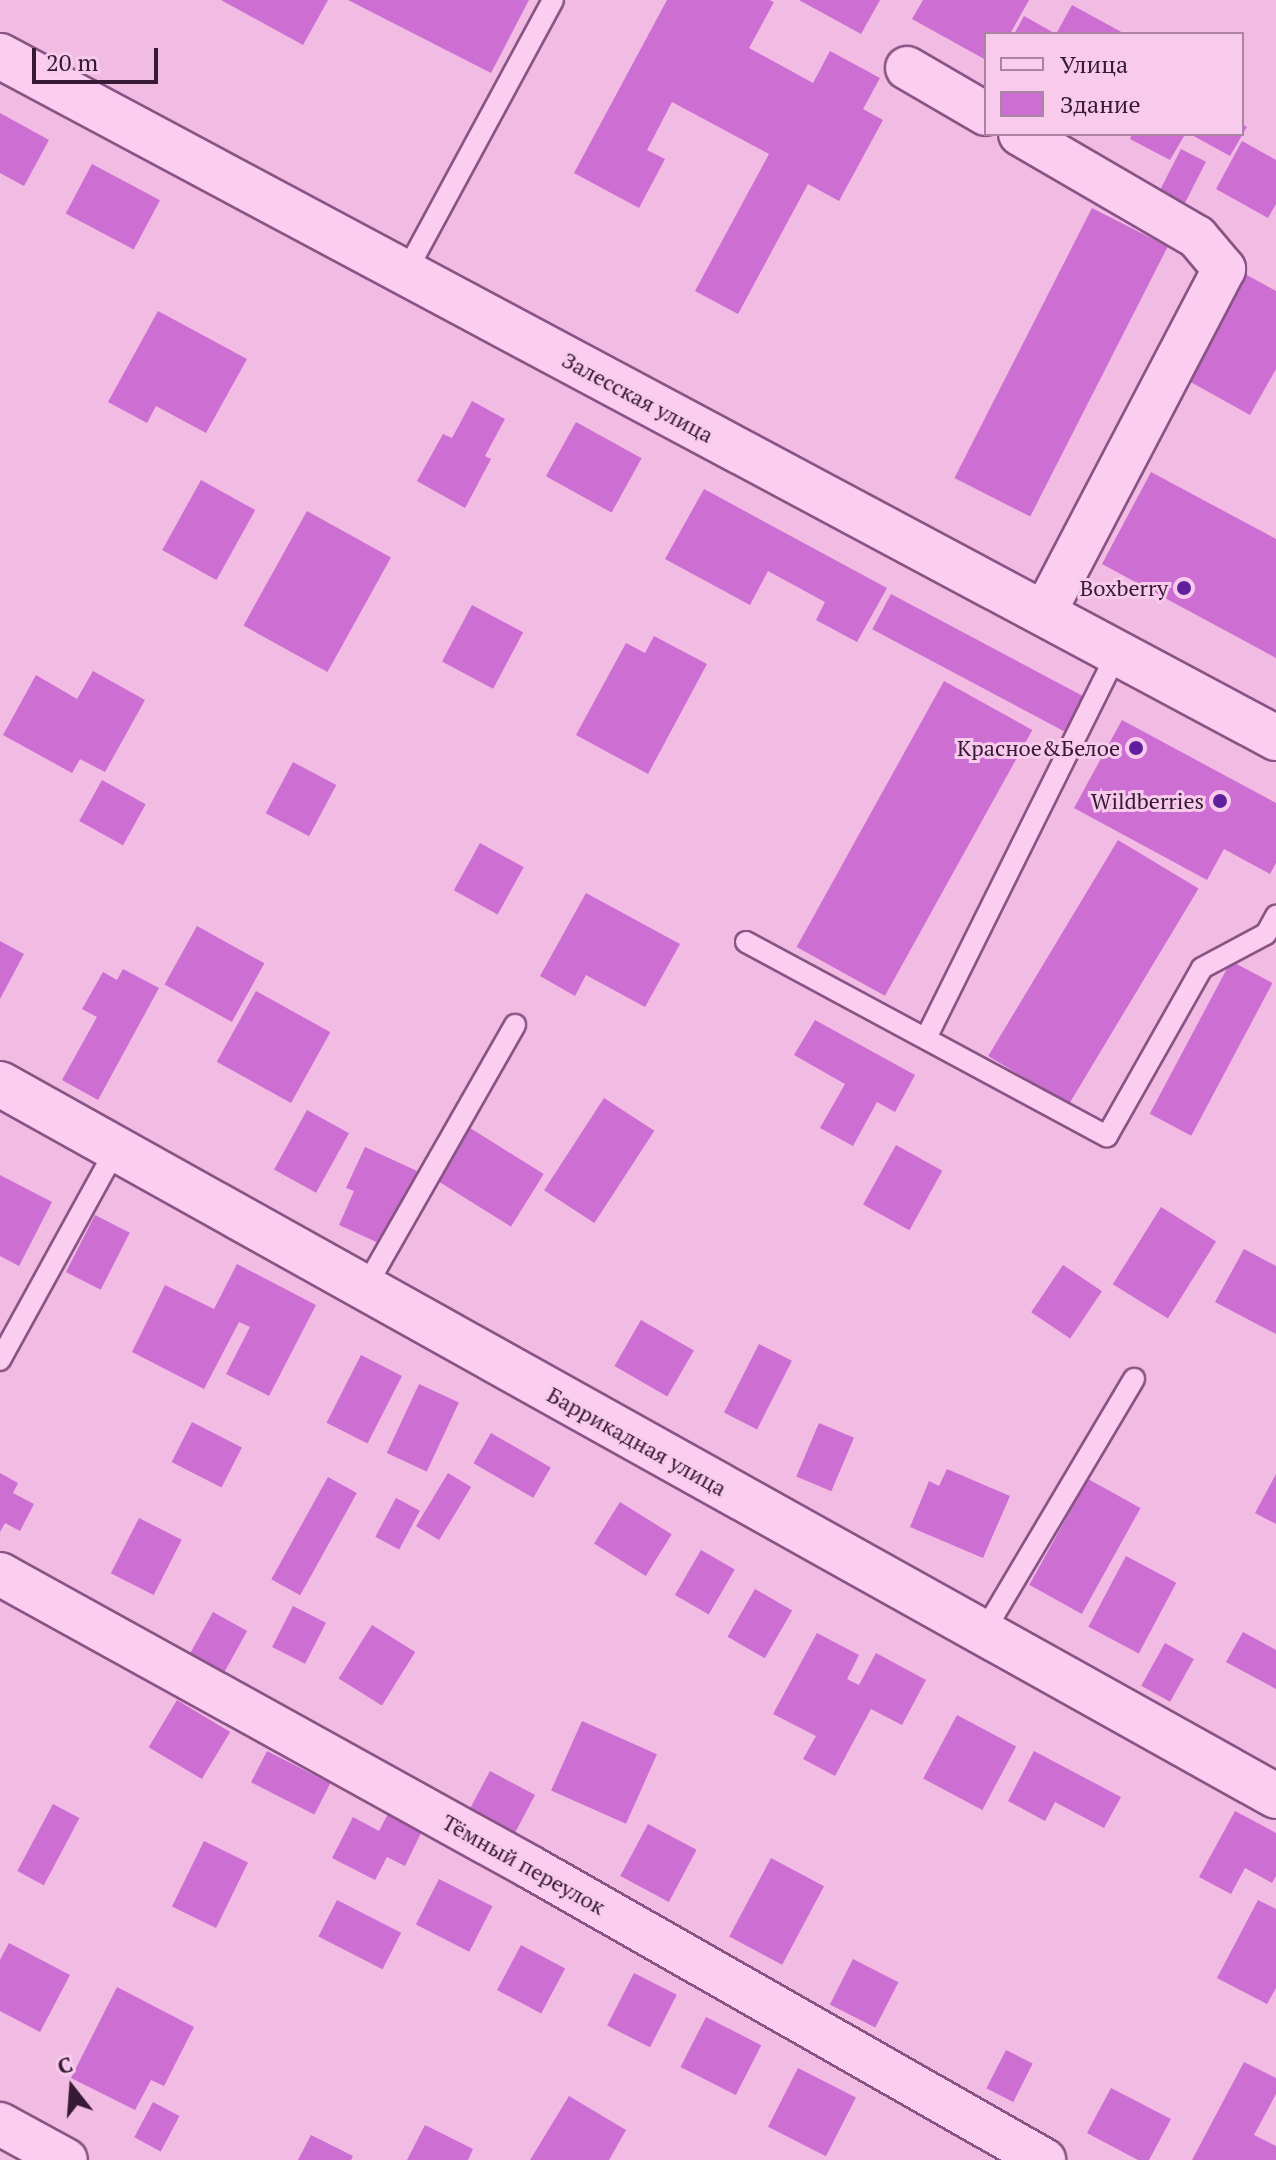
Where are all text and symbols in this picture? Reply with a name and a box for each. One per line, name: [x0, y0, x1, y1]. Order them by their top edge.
scale bar: [36, 32, 162, 82]
legend: [984, 32, 1244, 136]
text: 20 m: [46, 46, 98, 78]
text: Улица: [1060, 48, 1128, 80]
text: Здание: [1060, 88, 1141, 120]
street label: Залесская улица: [558, 346, 718, 448]
place label: Boxberry: [1080, 575, 1168, 601]
marker: Boxberry: [1175, 579, 1193, 597]
place label: Красное&Белое: [957, 735, 1120, 761]
marker: Красное&Белое: [1127, 739, 1145, 757]
place label: Wildberries: [1091, 788, 1204, 814]
marker: Wildberries: [1211, 792, 1229, 810]
street label: Баррикадная улица: [543, 1381, 731, 1501]
street label: Тёмный переулок: [438, 1808, 610, 1920]
north arrow: [32, 2048, 112, 2128]
text: С: [54, 2049, 76, 2081]

